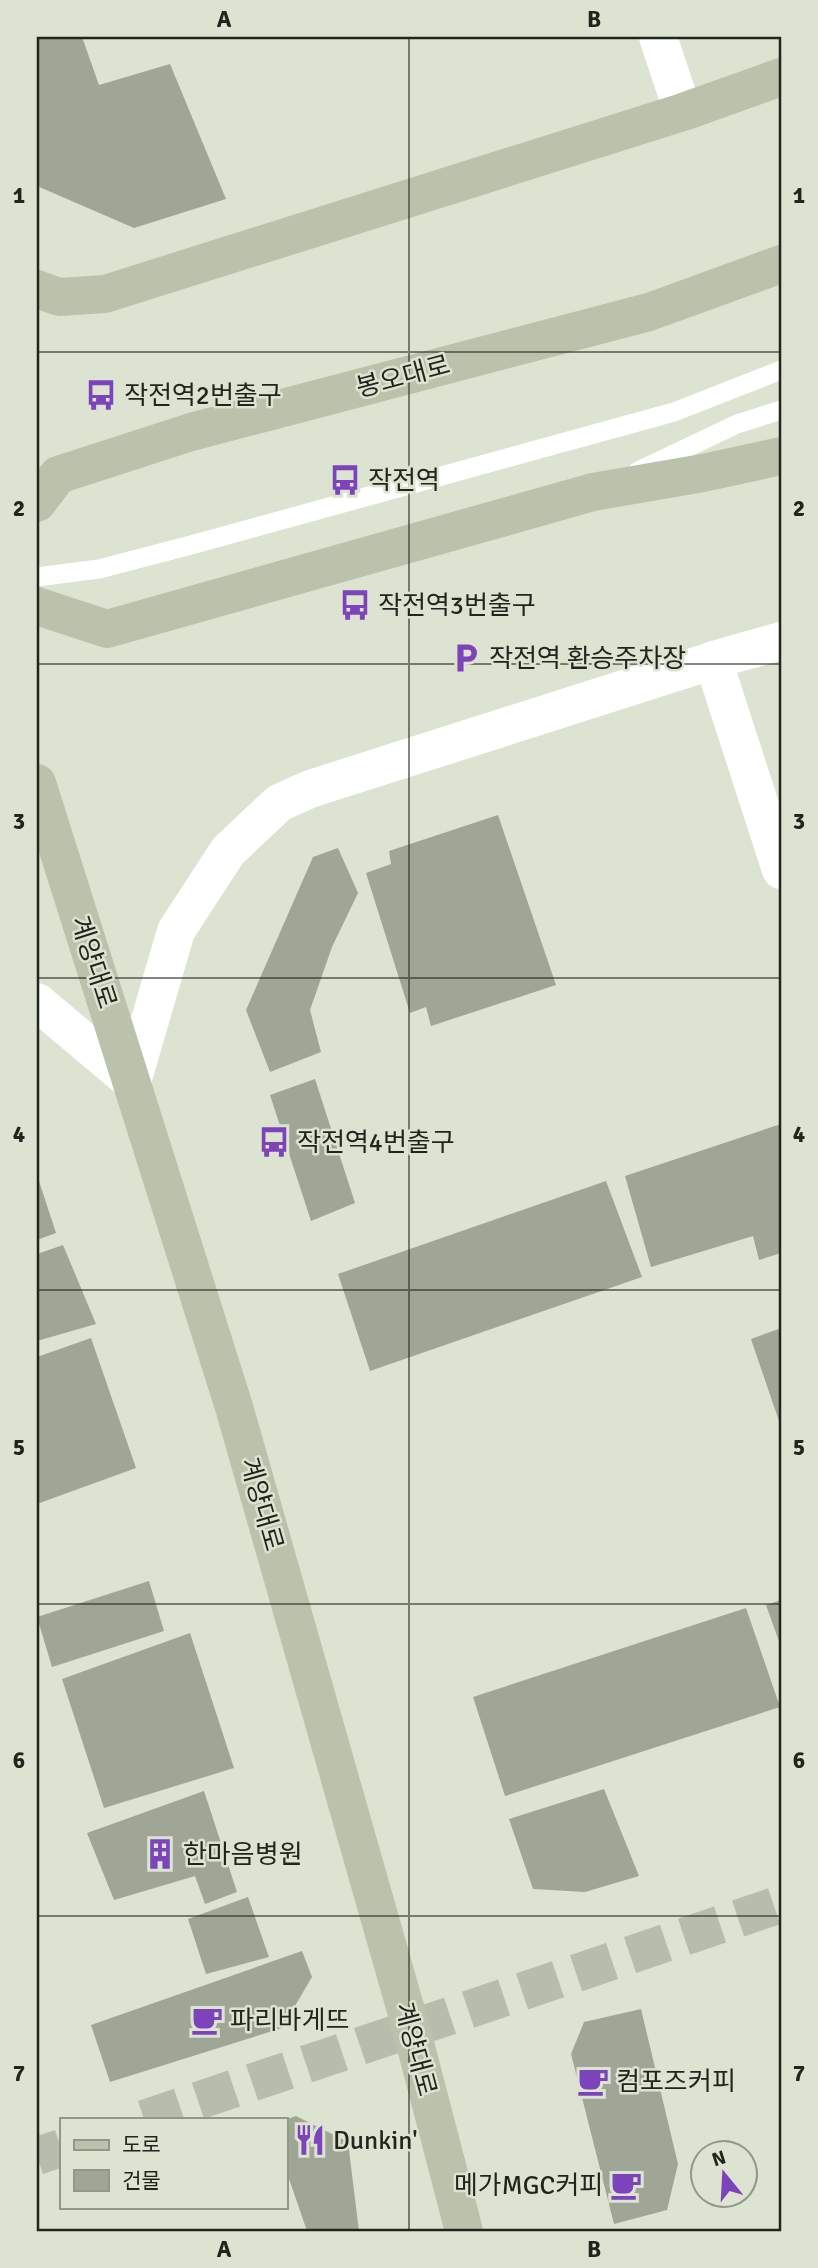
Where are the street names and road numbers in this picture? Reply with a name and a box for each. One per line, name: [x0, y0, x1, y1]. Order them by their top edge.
street label: 봉오대로: [353, 349, 454, 405]
street label: 계양대로: [63, 912, 123, 1013]
street label: 계양대로: [232, 1454, 290, 1555]
street label: 계양대로: [387, 1999, 443, 2100]

